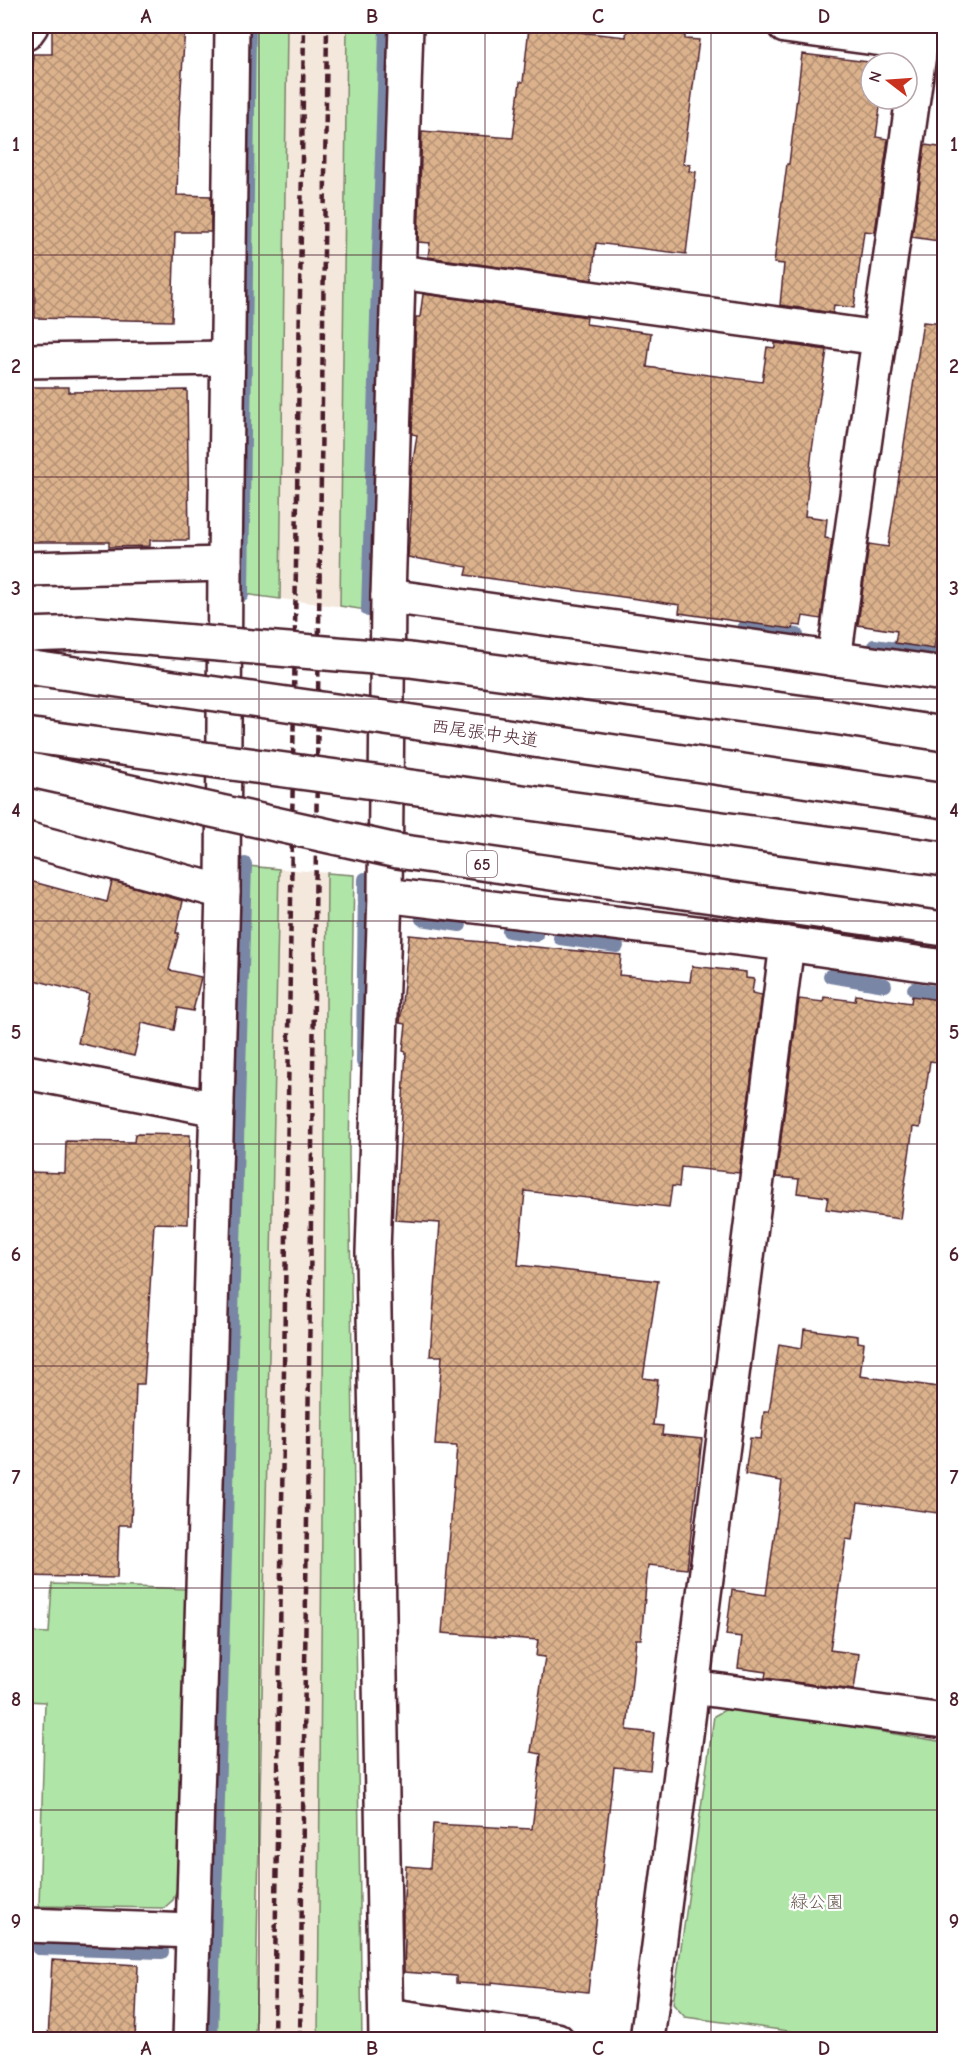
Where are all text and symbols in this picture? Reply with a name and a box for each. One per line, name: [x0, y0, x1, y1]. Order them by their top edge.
text: A: [140, 5, 152, 28]
text: B: [366, 5, 378, 28]
text: C: [592, 5, 604, 28]
text: D: [818, 5, 830, 28]
north arrow: [859, 51, 919, 111]
text: N: [865, 69, 886, 85]
text: 1: [12, 133, 20, 156]
text: 1: [950, 133, 958, 156]
text: 2: [11, 355, 21, 378]
text: 2: [949, 355, 959, 378]
text: 3: [11, 577, 21, 600]
text: 3: [949, 577, 959, 600]
street label: 西尾張中央道: [430, 716, 540, 751]
text: 4: [11, 799, 21, 822]
text: 4: [949, 799, 959, 822]
road number: 65: [467, 851, 497, 877]
text: 5: [11, 1021, 21, 1044]
text: 5: [949, 1021, 959, 1044]
text: 6: [11, 1243, 21, 1266]
text: 6: [949, 1243, 959, 1266]
text: 7: [12, 1466, 21, 1489]
text: 7: [950, 1466, 959, 1489]
text: 8: [11, 1688, 21, 1711]
text: 8: [949, 1688, 959, 1711]
park label: 緑公園: [790, 1892, 844, 1913]
text: 9: [11, 1910, 21, 1933]
text: 9: [949, 1910, 959, 1933]
text: A: [140, 2037, 152, 2060]
text: B: [366, 2037, 378, 2060]
text: C: [592, 2037, 604, 2060]
text: D: [818, 2037, 830, 2060]

